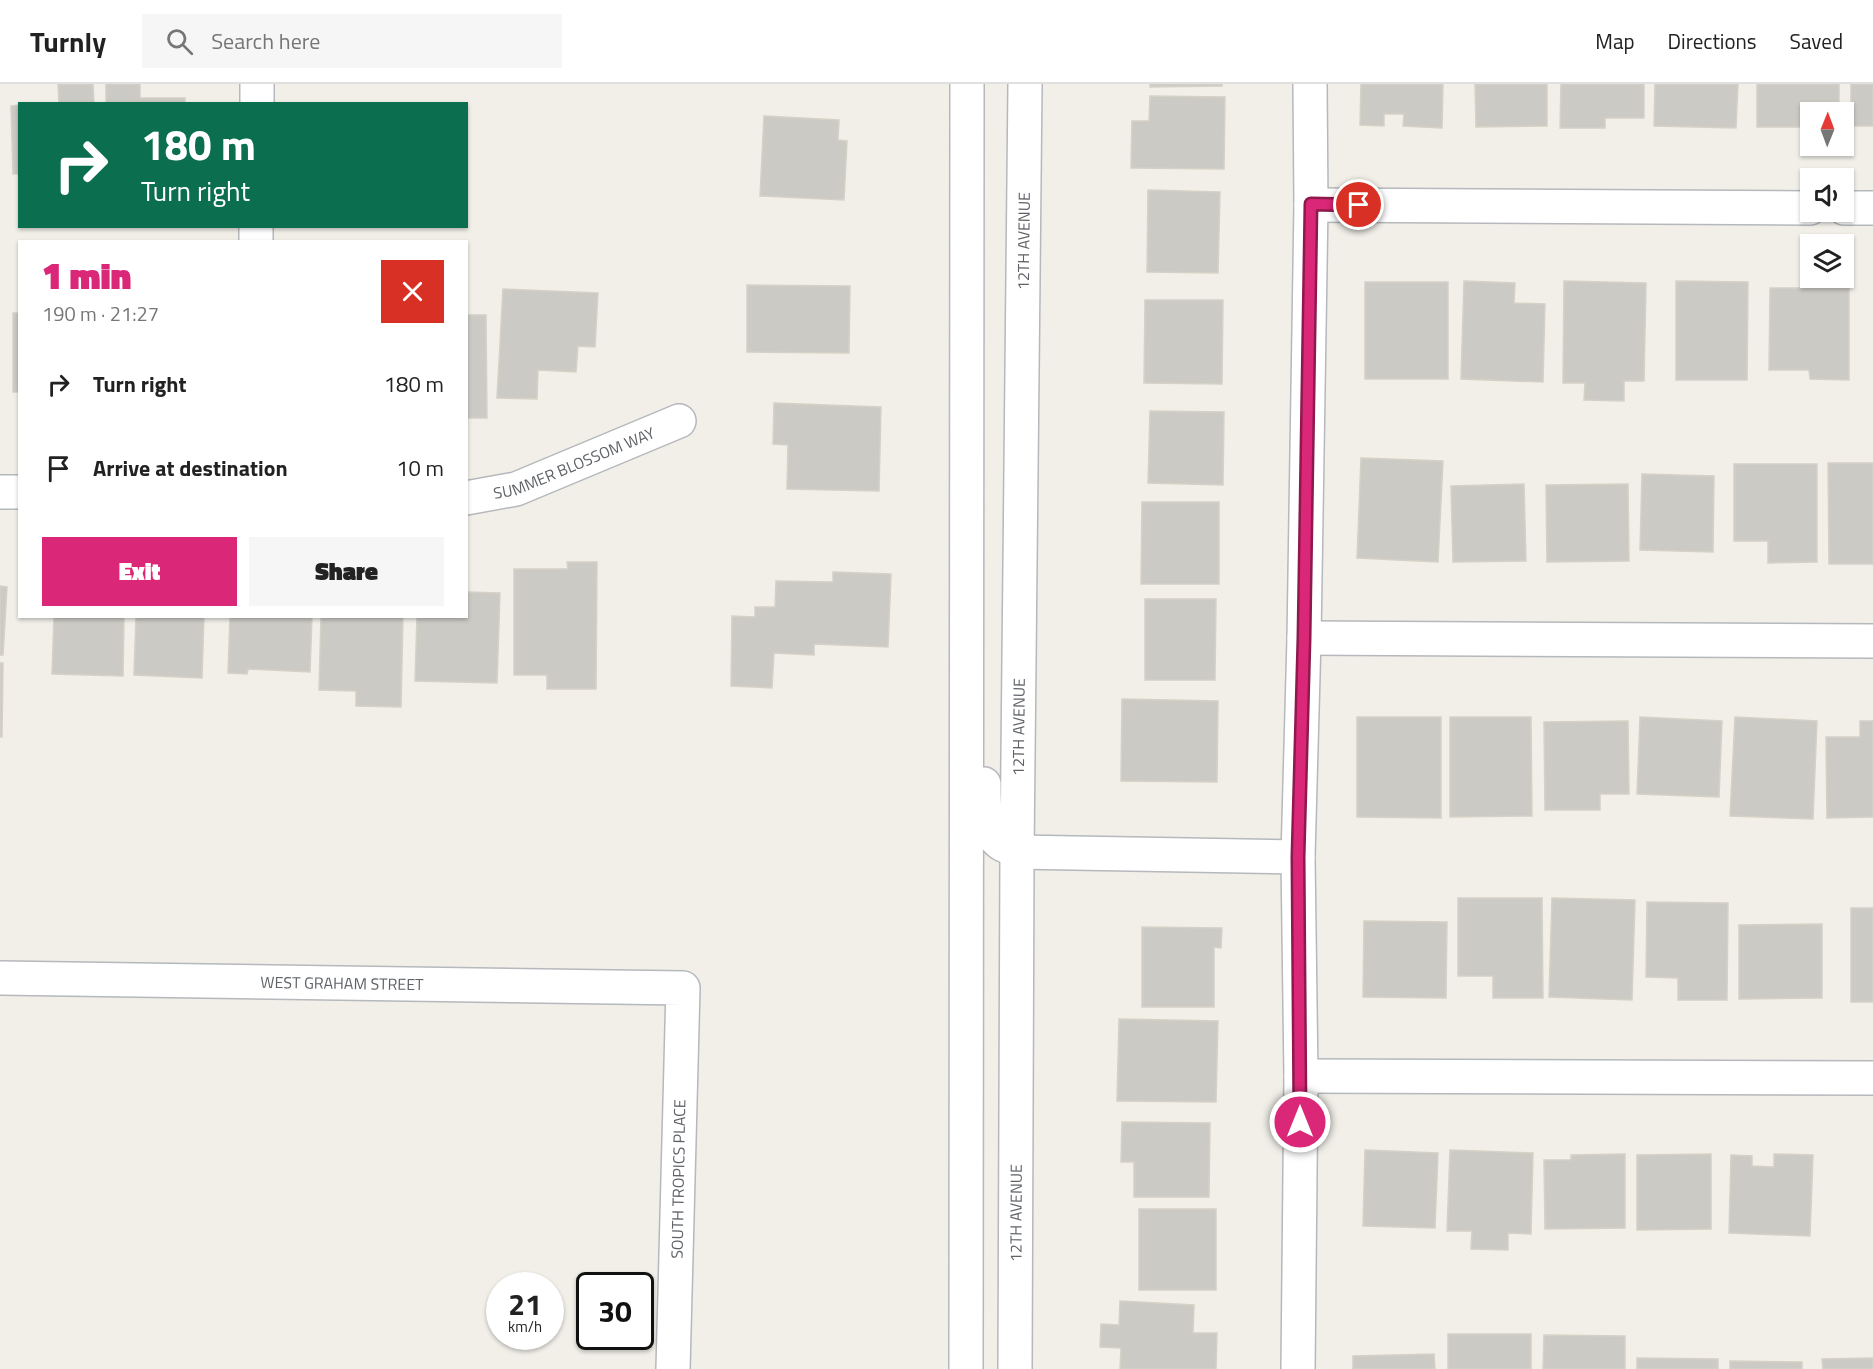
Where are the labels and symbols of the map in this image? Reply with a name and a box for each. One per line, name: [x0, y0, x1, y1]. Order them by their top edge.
north arrow: [1800, 102, 1854, 156]
pin: [1333, 179, 1384, 230]
street label: 12TH AVENUE: [1011, 192, 1036, 290]
street label: SUMMER BLOSSOM WAY: [491, 420, 659, 505]
street label: 12TH AVENUE: [1006, 678, 1031, 776]
street label: WEST GRAHAM STREET: [260, 970, 424, 996]
position arrow: [1268, 1090, 1332, 1154]
street label: SOUTH TROPICS PLACE: [665, 1099, 691, 1259]
street label: 12TH AVENUE: [1003, 1164, 1028, 1262]
speed limit sign: 30: [576, 1272, 654, 1350]

